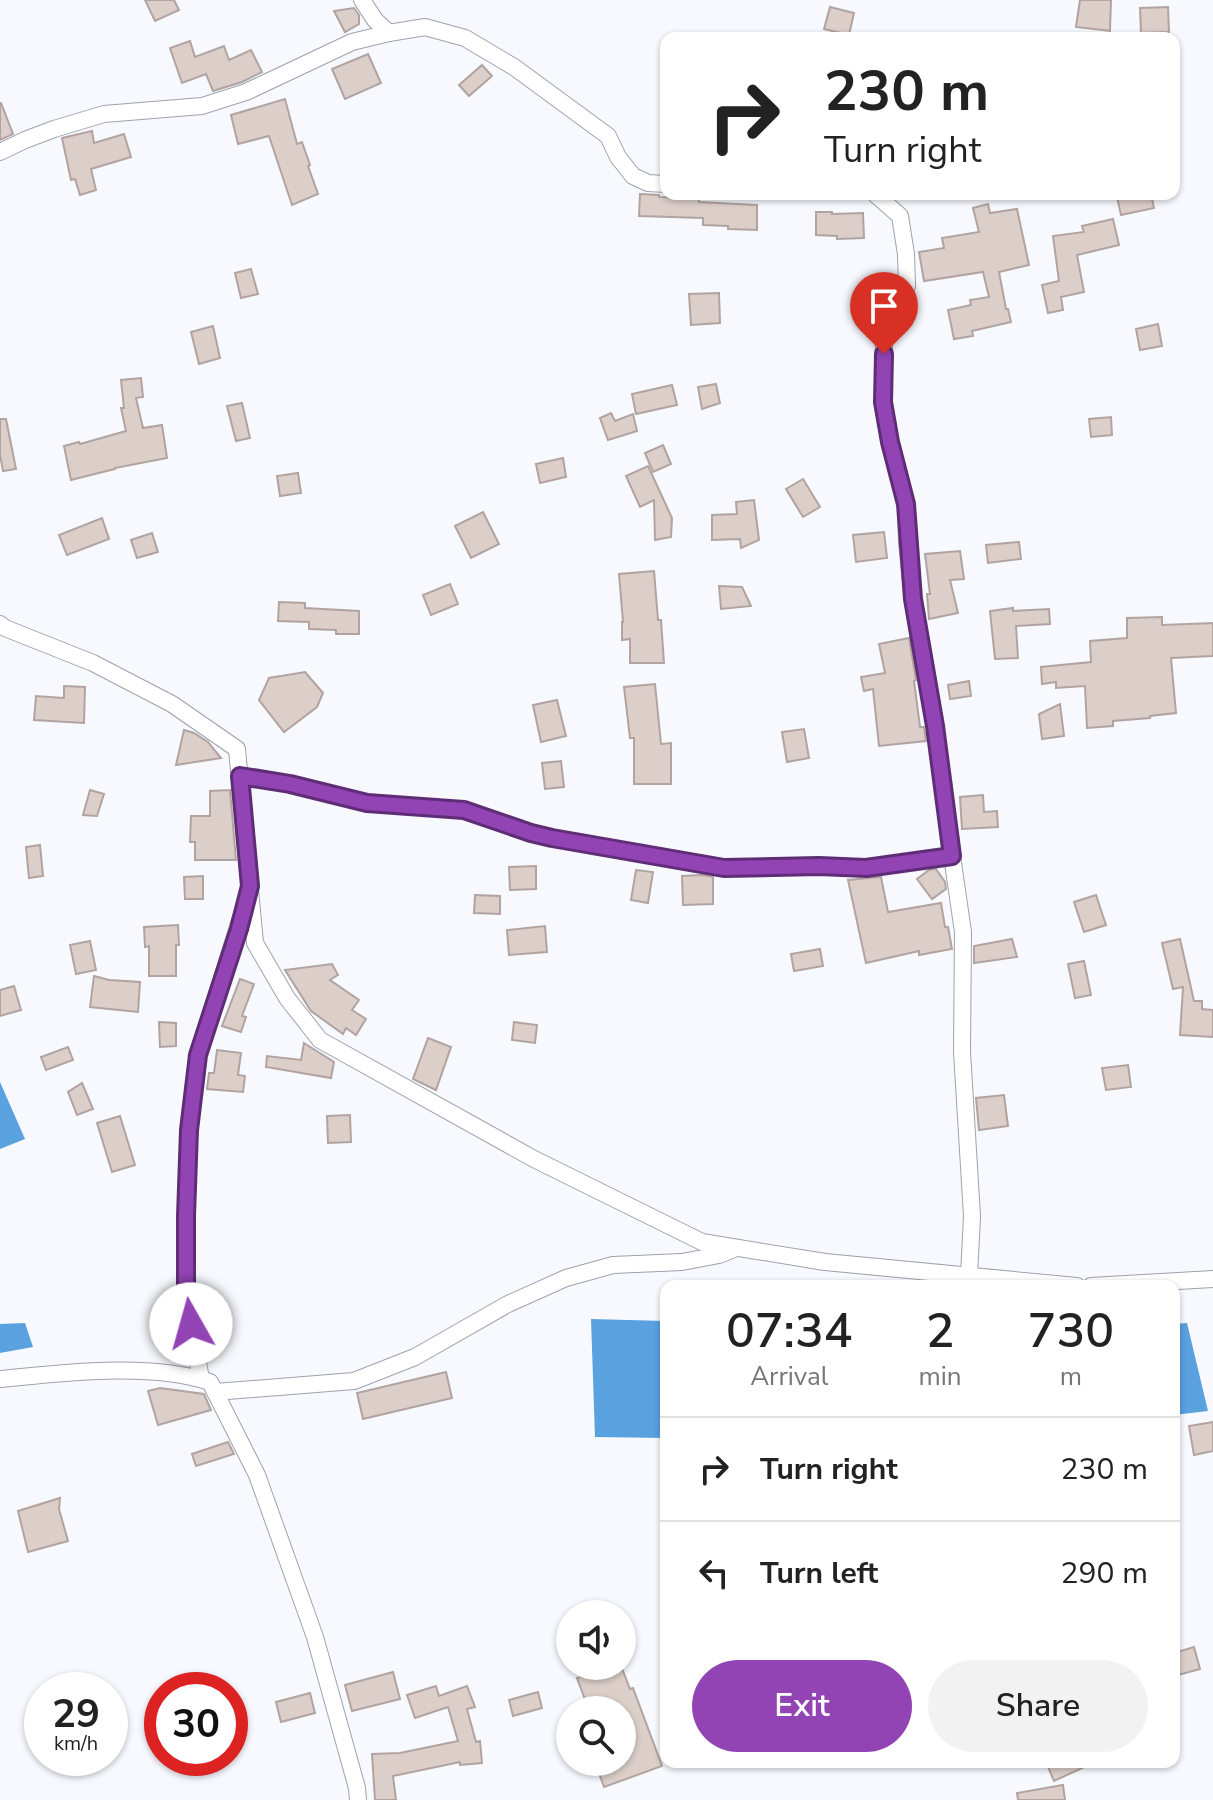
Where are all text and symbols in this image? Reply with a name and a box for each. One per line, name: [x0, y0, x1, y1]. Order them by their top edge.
text: 230 m: [824, 53, 989, 130]
icon: right: [692, 64, 796, 168]
text: Turn right: [824, 126, 981, 175]
pin: [850, 272, 918, 354]
icon: arrive: [862, 284, 906, 328]
position arrow: [149, 1282, 233, 1366]
text: 07:34: [726, 1298, 853, 1364]
text: 2: [926, 1298, 954, 1364]
text: 730: [1028, 1298, 1114, 1364]
text: Arrival: [750, 1359, 828, 1394]
text: min: [919, 1359, 962, 1394]
text: m: [1060, 1359, 1082, 1394]
icon: right: [692, 1447, 736, 1491]
text: Turn right: [760, 1449, 898, 1490]
text: 230 m: [1061, 1449, 1148, 1490]
icon: left: [692, 1551, 736, 1595]
text: Turn left: [760, 1553, 878, 1594]
text: 290 m: [1061, 1553, 1148, 1594]
map controls: [556, 1600, 636, 1776]
button: sound: [556, 1600, 636, 1680]
button: Exit: [692, 1660, 912, 1752]
button: Share: [928, 1660, 1148, 1752]
speed limit sign: 30: [144, 1672, 248, 1776]
text: 29: [52, 1687, 100, 1741]
button: search: [556, 1696, 636, 1776]
text: km/h: [54, 1730, 98, 1757]

